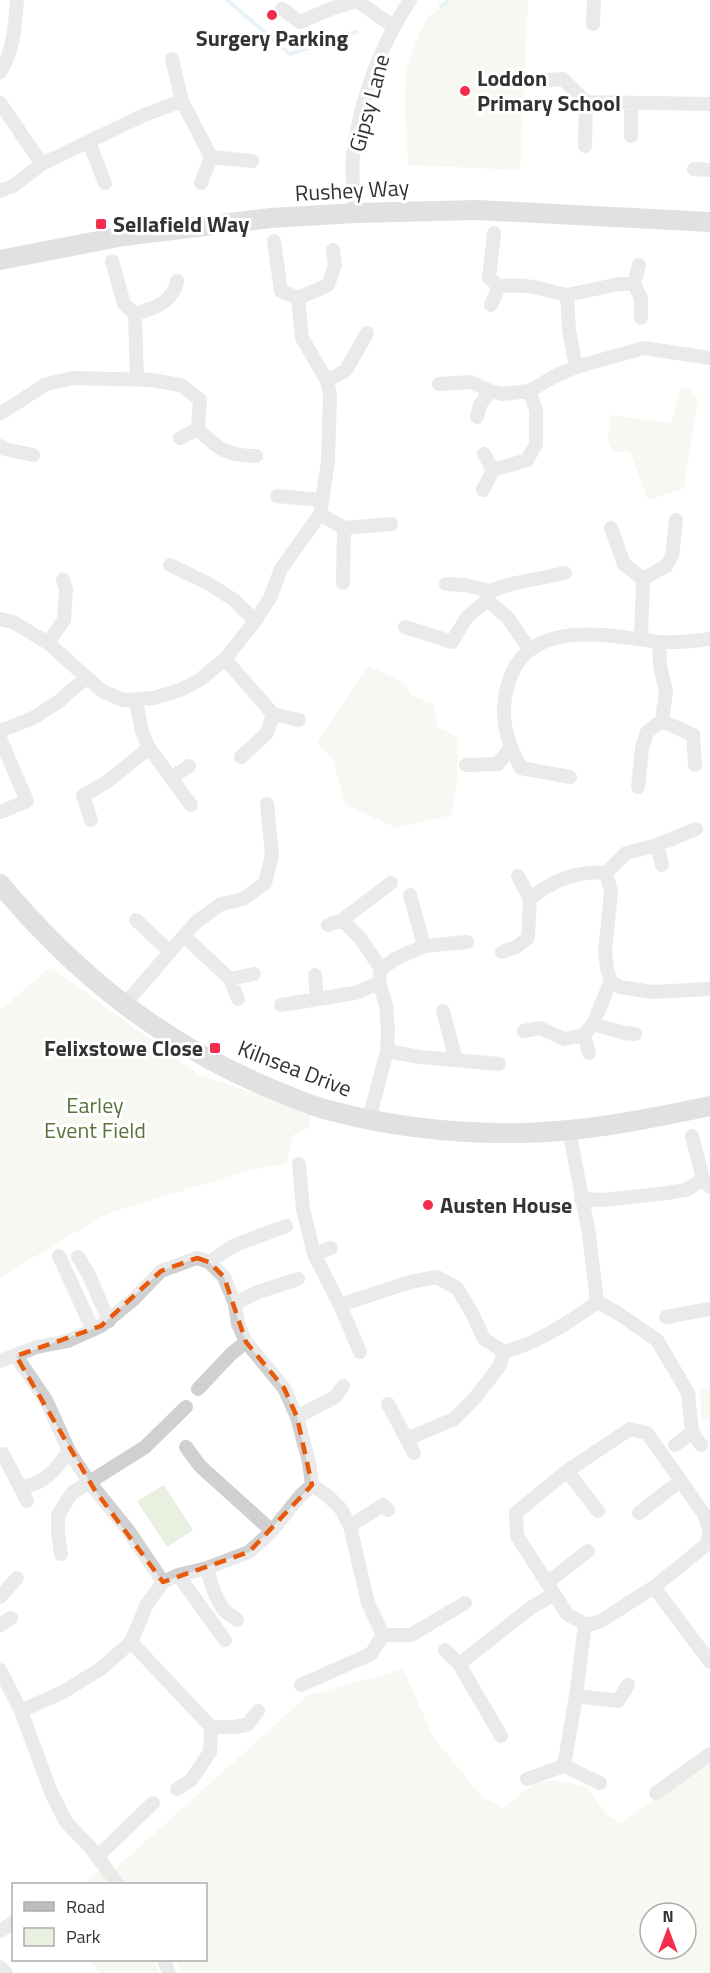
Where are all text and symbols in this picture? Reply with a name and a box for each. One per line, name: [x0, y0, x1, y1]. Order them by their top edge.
marker: Surgery Parking: [265, 8, 279, 22]
place label: Surgery Parking: [196, 21, 348, 55]
street label: Gipsy Lane: [340, 50, 398, 156]
place label: Loddon Primary School: [477, 61, 621, 120]
marker: Loddon Primary School: [458, 84, 472, 98]
street label: Rushey Way: [294, 170, 410, 210]
place label: Sellafield Way: [113, 207, 249, 241]
marker: Sellafield Way: [94, 217, 108, 231]
place label: Felixstowe Close: [44, 1031, 203, 1065]
street label: Kilnsea Drive: [233, 1031, 357, 1105]
marker: Felixstowe Close: [208, 1041, 222, 1055]
park label: Earley Event Field: [44, 1088, 146, 1147]
place label: Austen House: [440, 1188, 572, 1222]
marker: Austen House: [421, 1198, 435, 1212]
legend: [12, 1883, 207, 1961]
text: Road: [66, 1893, 105, 1920]
north arrow: [638, 1901, 698, 1961]
text: N: [662, 1904, 674, 1928]
text: Park: [66, 1923, 101, 1950]

